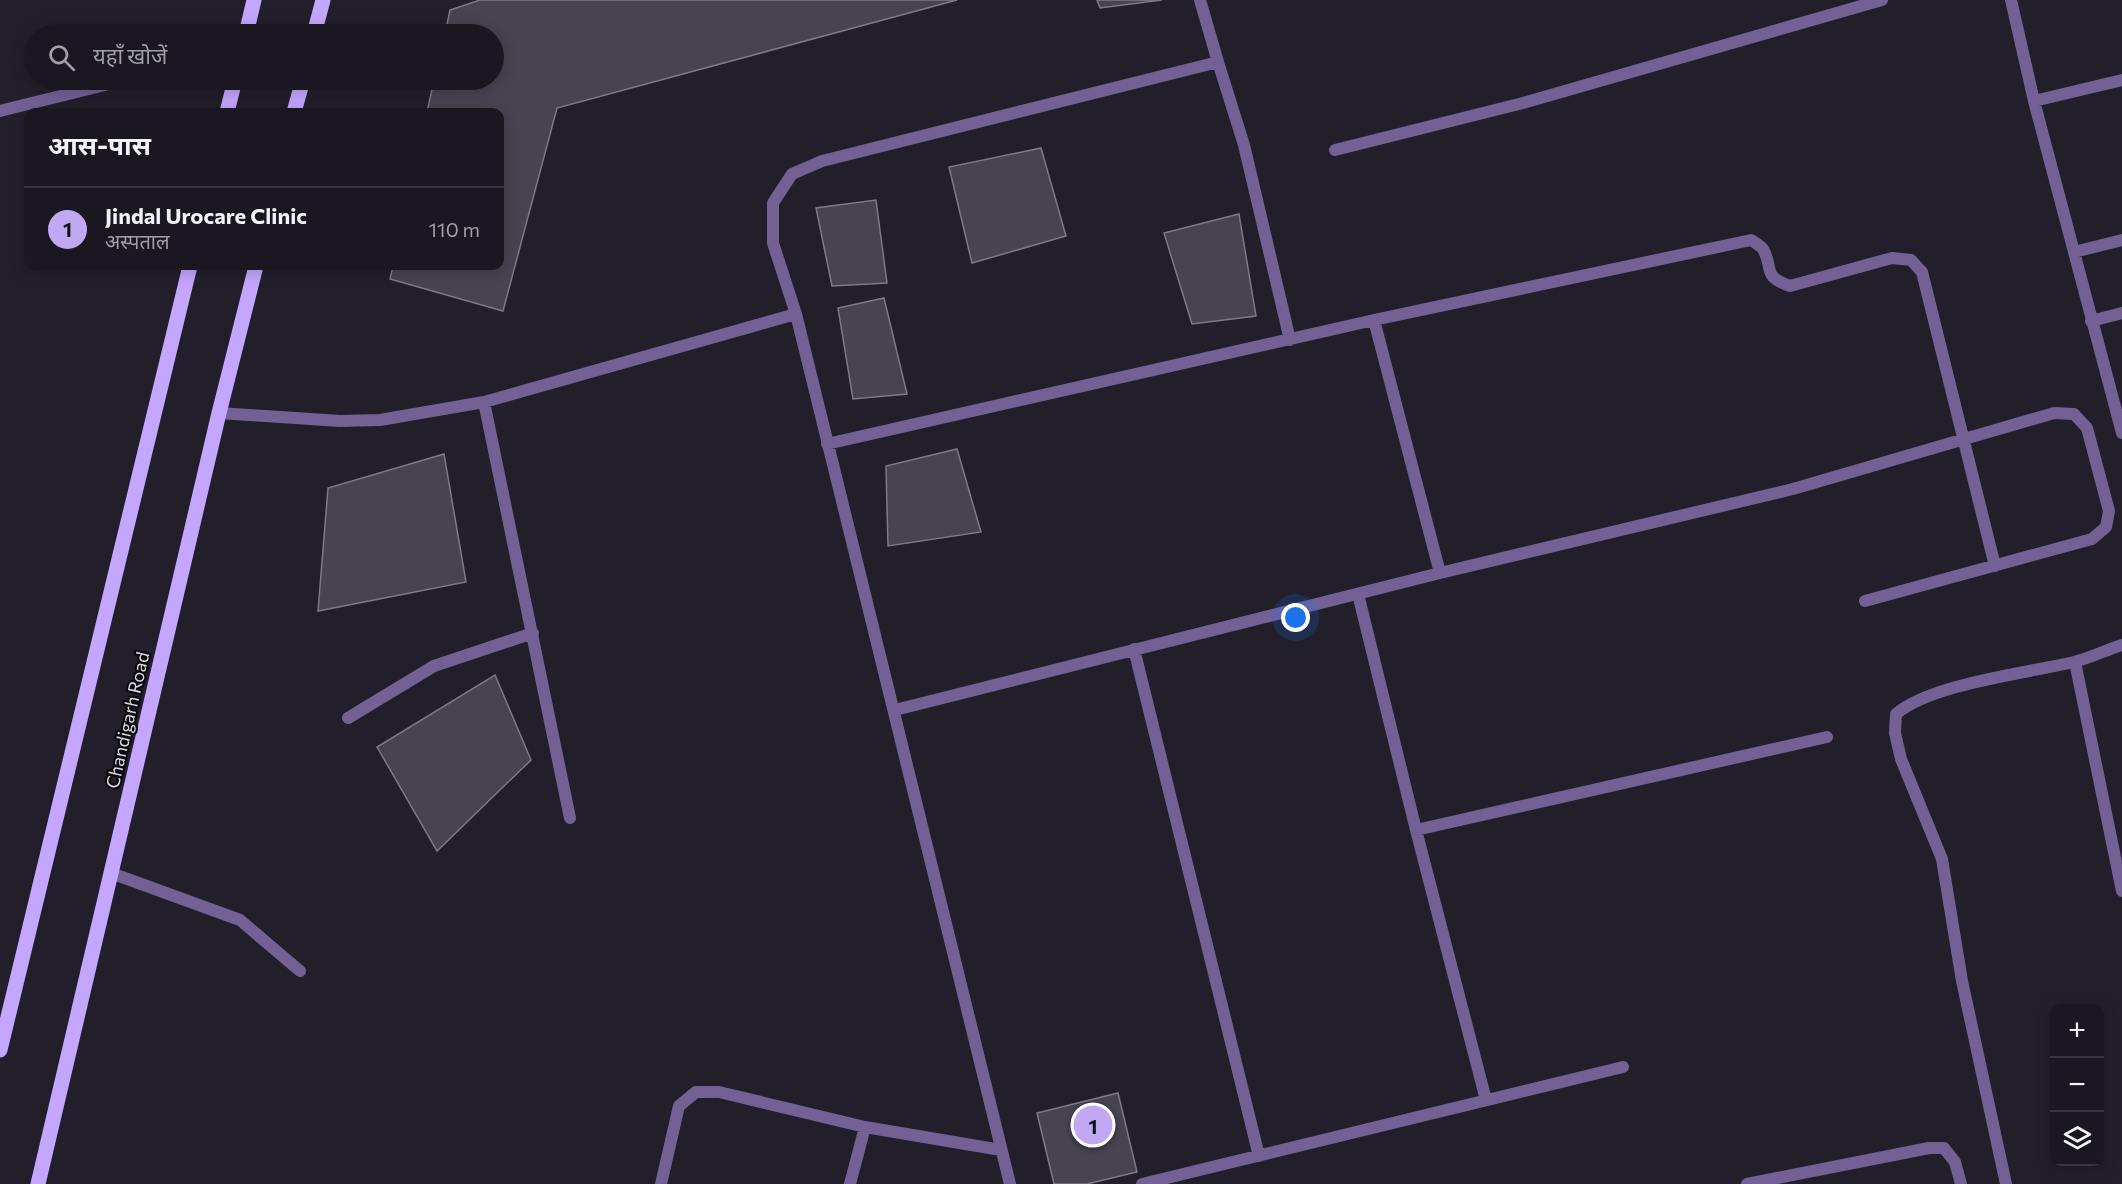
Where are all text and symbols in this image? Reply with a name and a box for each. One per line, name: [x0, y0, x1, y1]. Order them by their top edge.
search box: [24, 24, 504, 90]
icon: search: [45, 41, 78, 74]
text: यहाँ खोजें: [93, 42, 167, 69]
text: आस-पास: [48, 129, 151, 160]
text: Jindal Urocare Clinic: [105, 202, 307, 229]
text: 1: [63, 217, 72, 241]
text: 110 m: [429, 217, 480, 241]
text: अस्पताल: [105, 229, 170, 253]
your location: [1281, 603, 1310, 632]
street label: Chandigarh Road: [101, 650, 153, 790]
map controls: [2050, 1004, 2104, 1166]
button: +: [2050, 1004, 2104, 1058]
button: −: [2050, 1058, 2104, 1112]
pin: 1: [1074, 1102, 1112, 1148]
button: layers: [2050, 1112, 2104, 1166]

